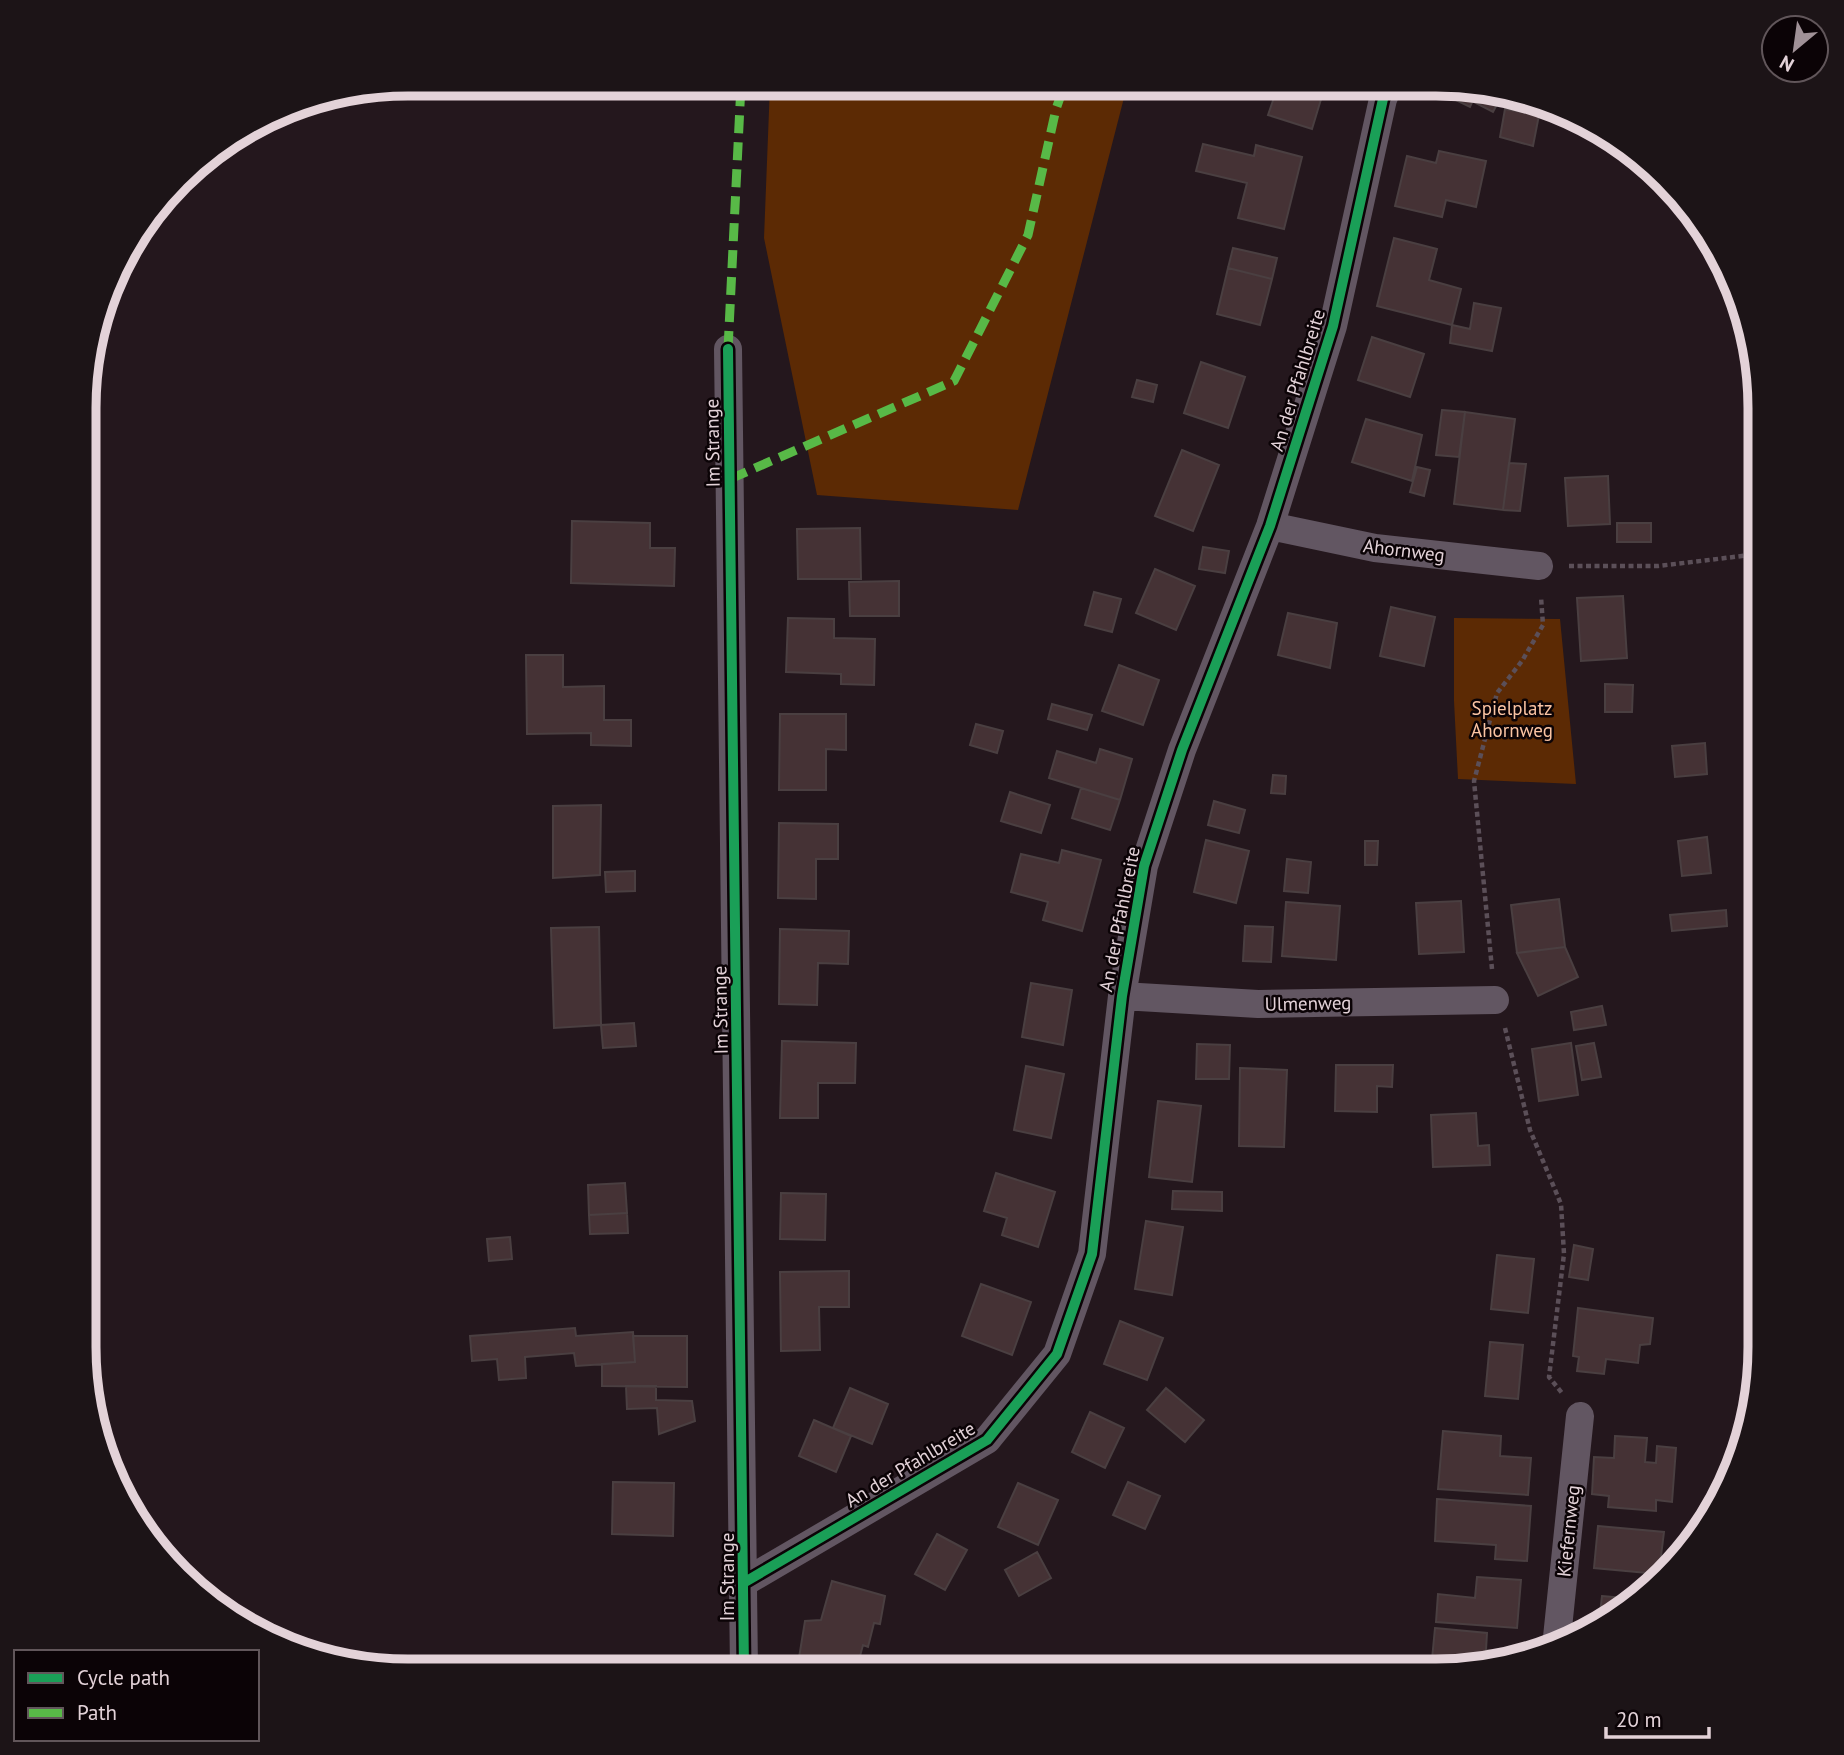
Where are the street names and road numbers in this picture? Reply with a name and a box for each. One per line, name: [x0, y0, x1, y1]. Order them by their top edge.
street label: An der Pfahlbreite: [1264, 306, 1330, 454]
street label: Im Strange: [699, 398, 725, 488]
street label: Ahornweg: [1362, 533, 1446, 567]
street label: An der Pfahlbreite: [1093, 844, 1145, 994]
street label: Im Strange: [707, 965, 733, 1055]
street label: Ulmenweg: [1264, 990, 1352, 1016]
street label: An der Pfahlbreite: [841, 1416, 979, 1512]
street label: Kiefernweg: [1551, 1484, 1585, 1578]
street label: Im Strange: [715, 1533, 739, 1621]

